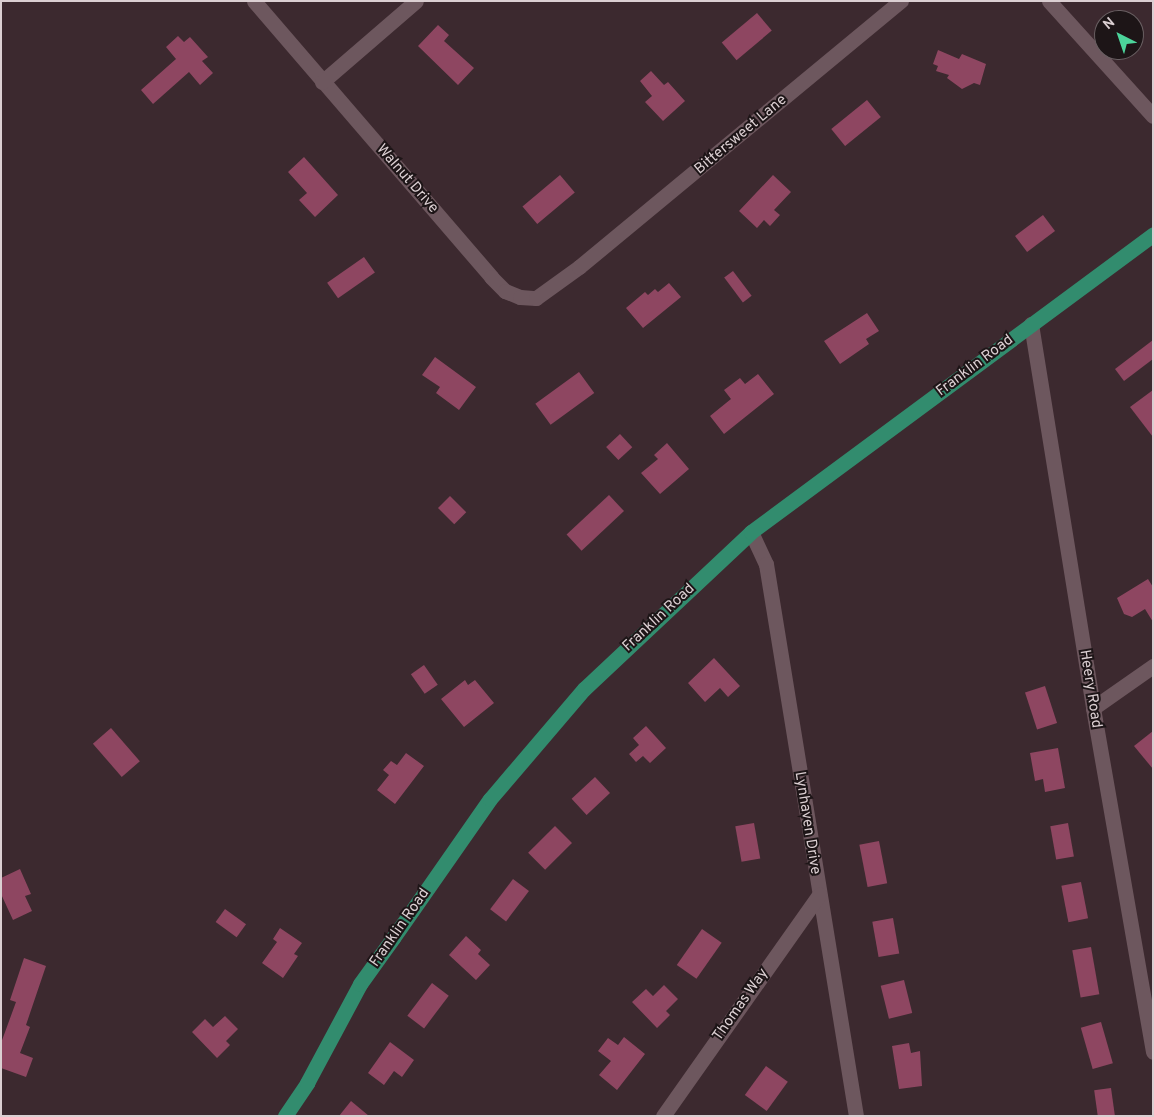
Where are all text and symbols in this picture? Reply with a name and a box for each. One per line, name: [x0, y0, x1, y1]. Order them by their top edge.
north arrow: [1094, 10, 1144, 60]
text: N: [1100, 14, 1119, 34]
street label: Bittersweet Lane: [691, 91, 791, 179]
street label: Walnut Drive: [372, 141, 442, 217]
street label: Franklin Road: [933, 331, 1017, 401]
street label: Franklin Road: [619, 580, 699, 656]
street label: Heery Road: [1075, 648, 1105, 730]
street label: Lynhaven Drive: [790, 770, 824, 876]
street label: Franklin Road: [366, 885, 434, 971]
street label: Thomas Way: [709, 965, 773, 1045]

